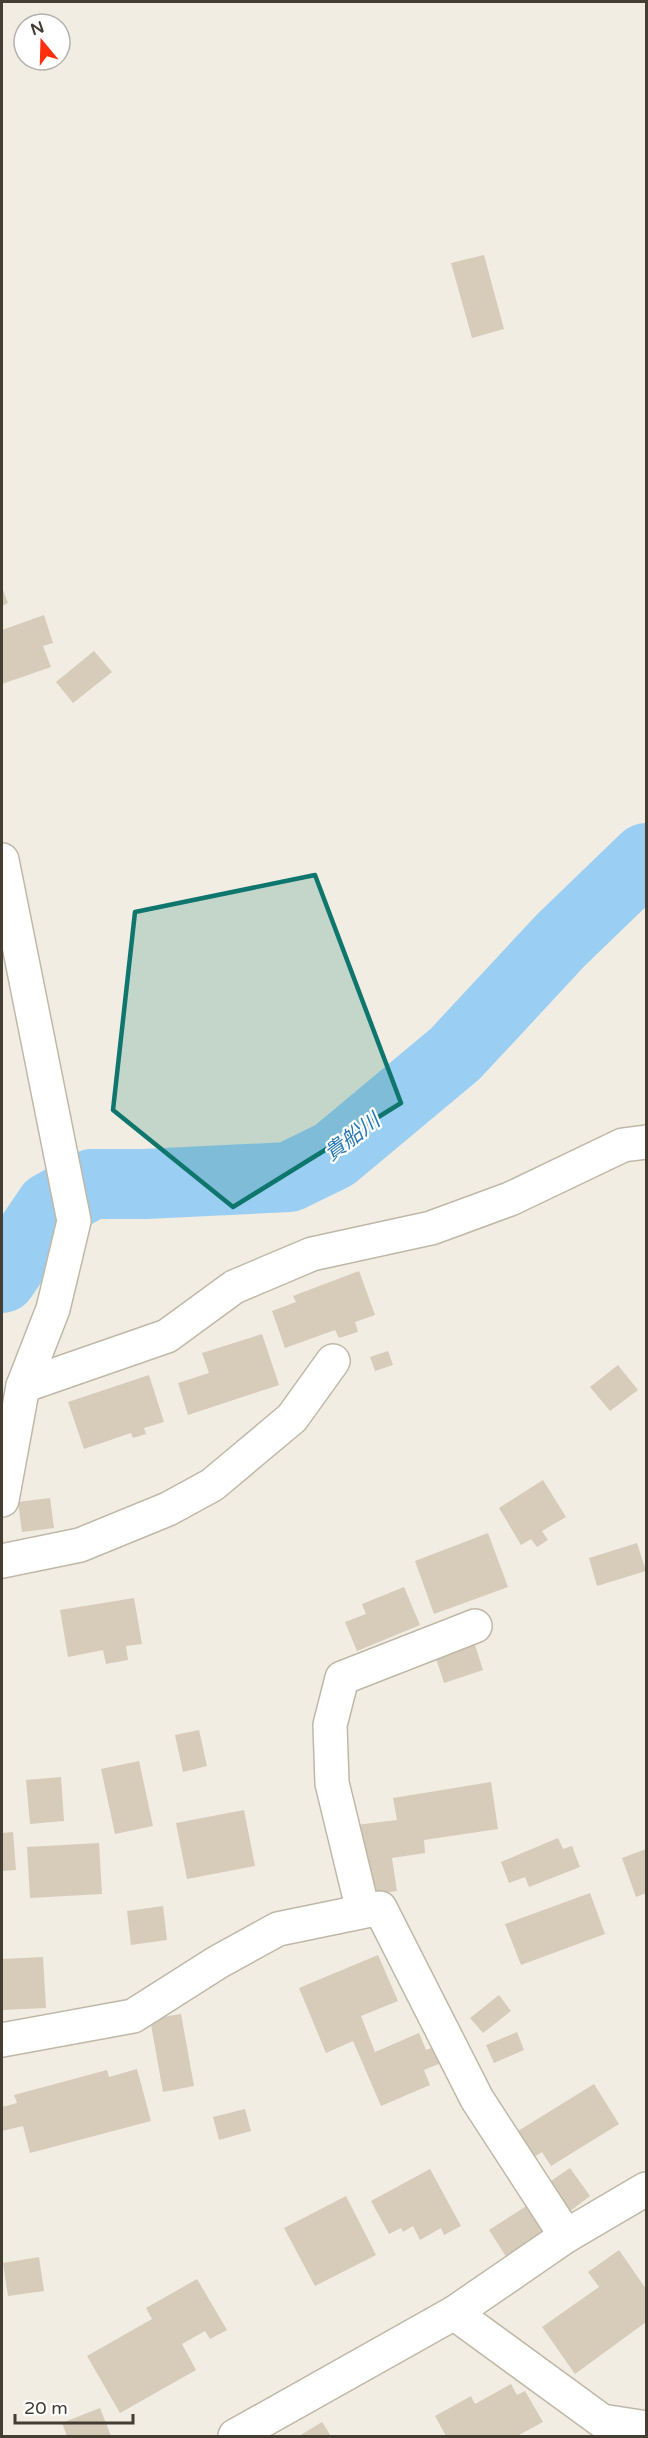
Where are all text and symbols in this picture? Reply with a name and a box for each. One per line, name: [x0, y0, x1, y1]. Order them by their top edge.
north arrow: [12, 12, 72, 72]
text: N: [28, 17, 47, 40]
water label: 貴船川: [320, 1107, 387, 1166]
scale bar: [15, 2387, 134, 2425]
text: 20 m: [24, 2397, 68, 2419]

